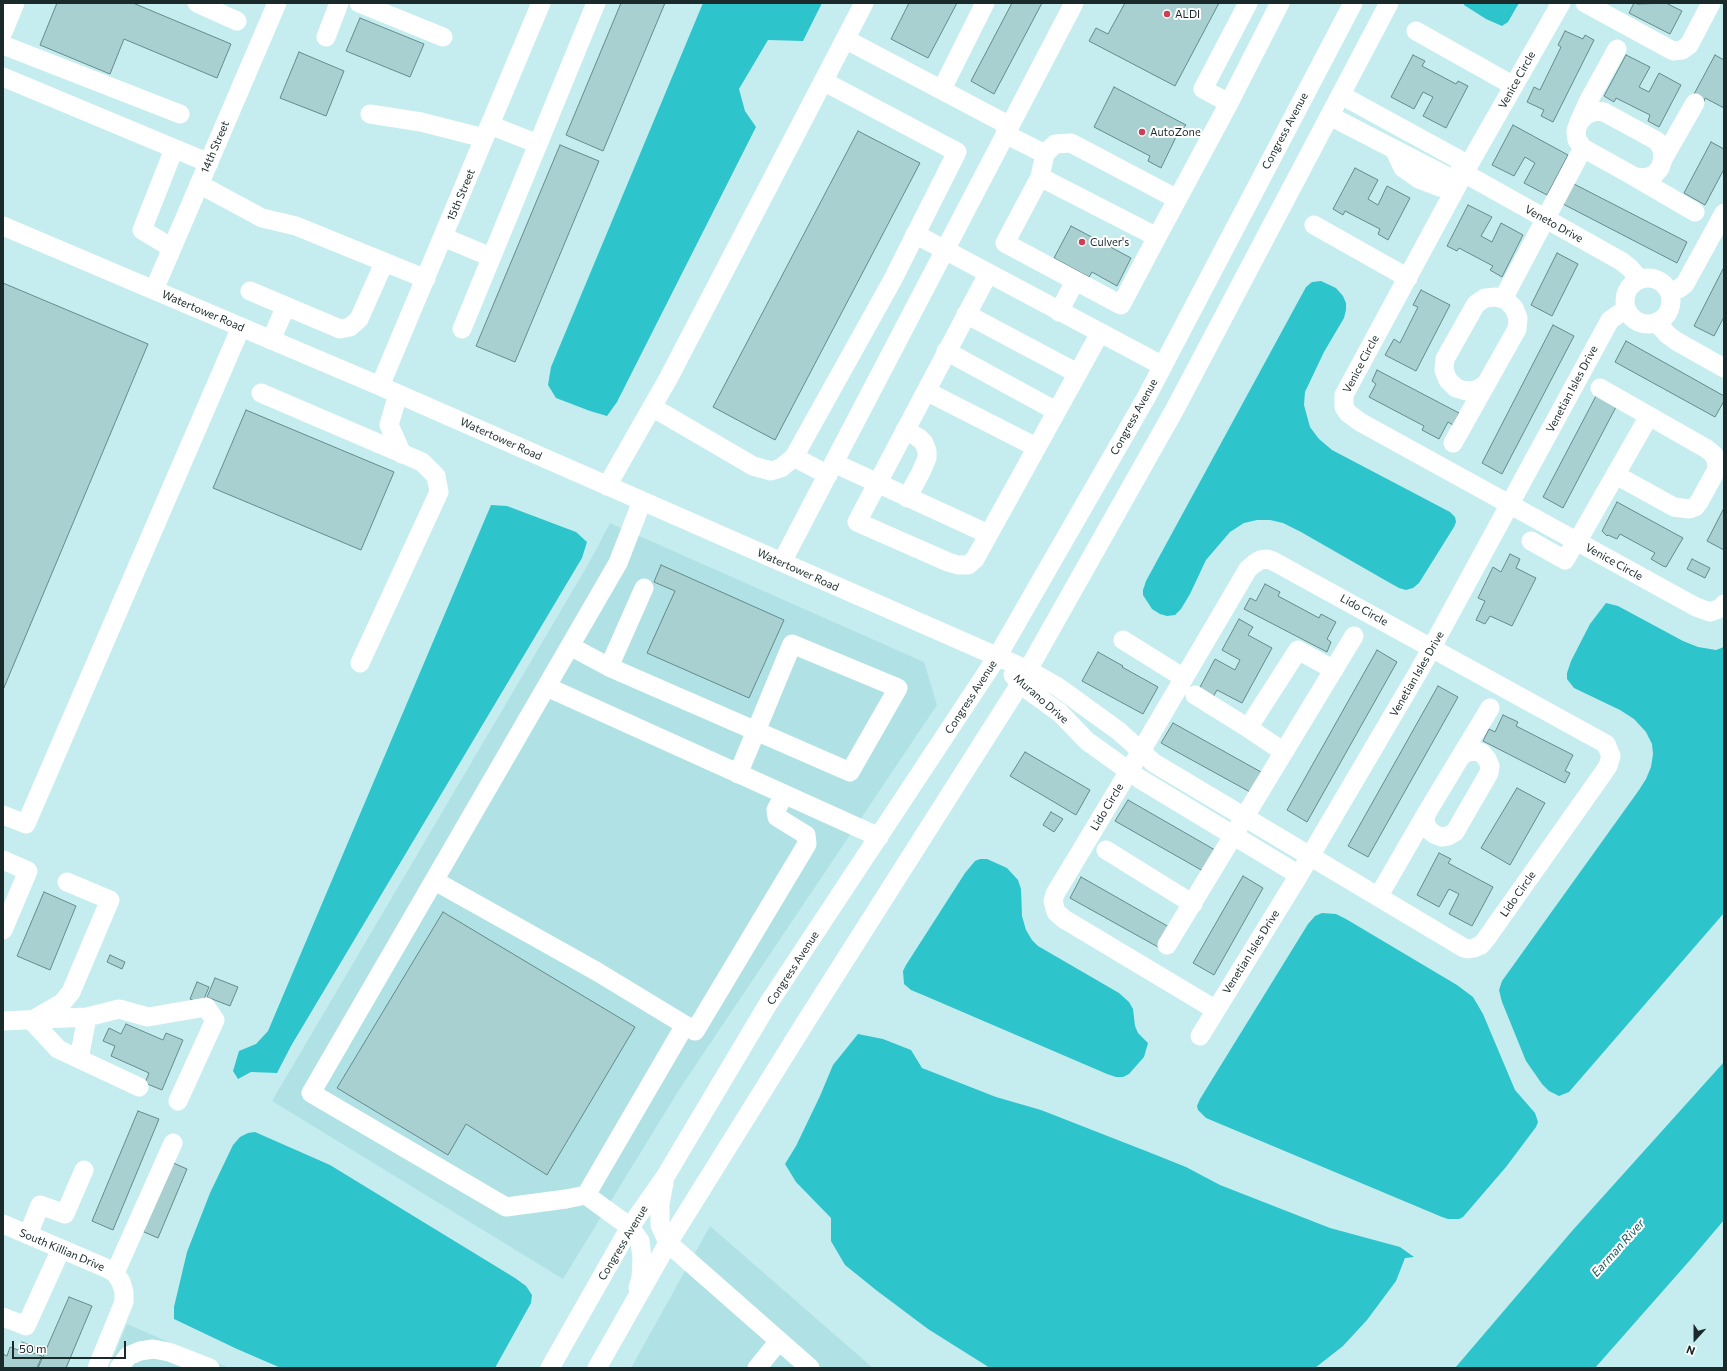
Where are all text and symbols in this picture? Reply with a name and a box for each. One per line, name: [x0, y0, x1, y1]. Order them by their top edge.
place label: ALDI: [1175, 7, 1200, 21]
marker: ALDI: [1162, 9, 1172, 19]
street label: Venice Circle: [1496, 49, 1538, 111]
street label: Congress Avenue: [1259, 90, 1311, 172]
street label: 14th Street: [198, 119, 232, 175]
place label: AutoZone: [1150, 125, 1201, 139]
marker: AutoZone: [1137, 127, 1147, 137]
street label: 15th Street: [444, 167, 478, 223]
street label: Veneto Drive: [1523, 203, 1585, 245]
place label: Culver's: [1090, 235, 1129, 249]
marker: Culver's: [1077, 237, 1087, 247]
street label: Watertower Road: [160, 288, 246, 334]
street label: Venice Circle: [1340, 333, 1382, 395]
street label: Venetian Isles Drive: [1544, 343, 1600, 435]
street label: Congress Avenue: [1108, 377, 1160, 457]
street label: Watertower Road: [458, 415, 544, 463]
street label: Venice Circle: [1583, 541, 1645, 583]
street label: Watertower Road: [755, 546, 841, 594]
street label: Lido Circle: [1338, 591, 1390, 629]
street label: Venetian Isles Drive: [1387, 629, 1447, 719]
street label: Congress Avenue: [942, 658, 1000, 736]
street label: Murano Drive: [1011, 672, 1071, 726]
street label: Lido Circle: [1088, 781, 1126, 833]
street label: Lido Circle: [1497, 869, 1539, 919]
street label: Venetian Isles Drive: [1220, 908, 1282, 996]
street label: Congress Avenue: [764, 929, 822, 1007]
street label: Congress Avenue: [595, 1203, 651, 1283]
water label: Earman River: [1588, 1216, 1648, 1280]
street label: South Killian Drive: [17, 1226, 107, 1274]
north arrow: [1675, 1319, 1715, 1359]
scale bar: [14, 1333, 128, 1359]
text: 50 m: [19, 1341, 47, 1355]
text: N: [1684, 1343, 1697, 1358]

